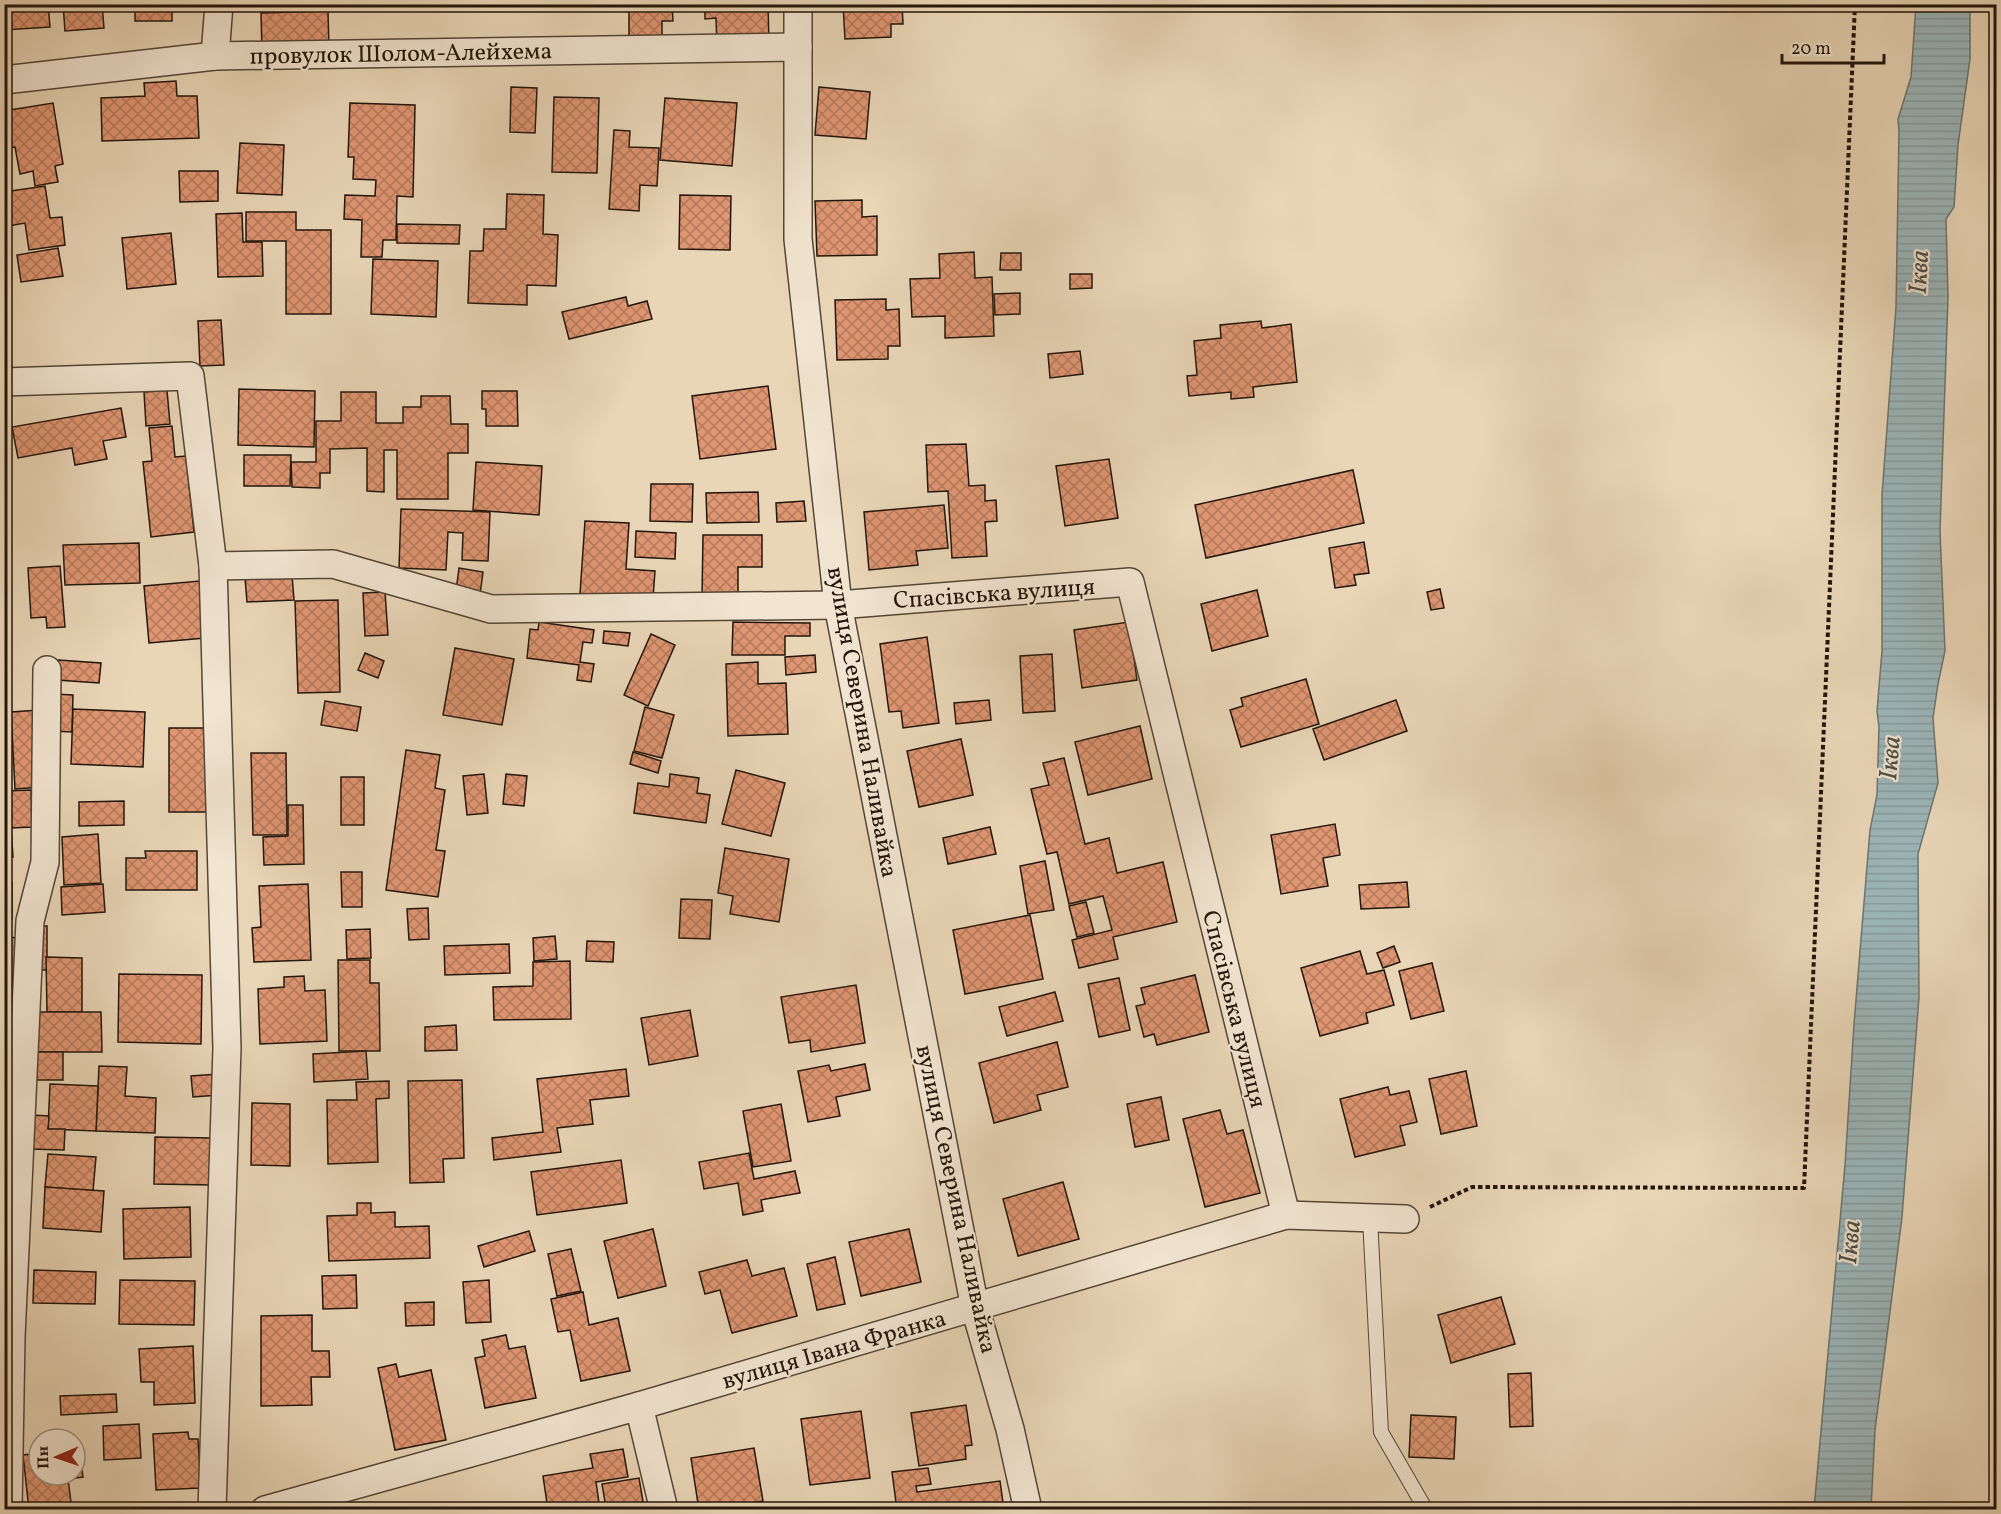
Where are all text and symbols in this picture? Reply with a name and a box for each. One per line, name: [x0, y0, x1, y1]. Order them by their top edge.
scale bar: [1782, 27, 1884, 65]
street label: провулок Шолом-Алейхема: [249, 35, 553, 75]
text: 20 m: [1791, 37, 1831, 62]
water label: Іква: [1901, 249, 1939, 295]
street label: вулиця Северина Наливайка: [817, 564, 905, 880]
street label: Спасівська вулиця: [892, 571, 1096, 619]
water label: Іква: [1871, 735, 1911, 782]
street label: Спасівська вулиця: [1192, 907, 1274, 1112]
street label: вулиця Северина Наливайка: [906, 1042, 1004, 1357]
water label: Іква: [1831, 1219, 1871, 1266]
street label: вулиця Івана Франка: [718, 1303, 951, 1399]
north arrow: [27, 1427, 87, 1487]
text: Пн: [33, 1446, 55, 1469]

